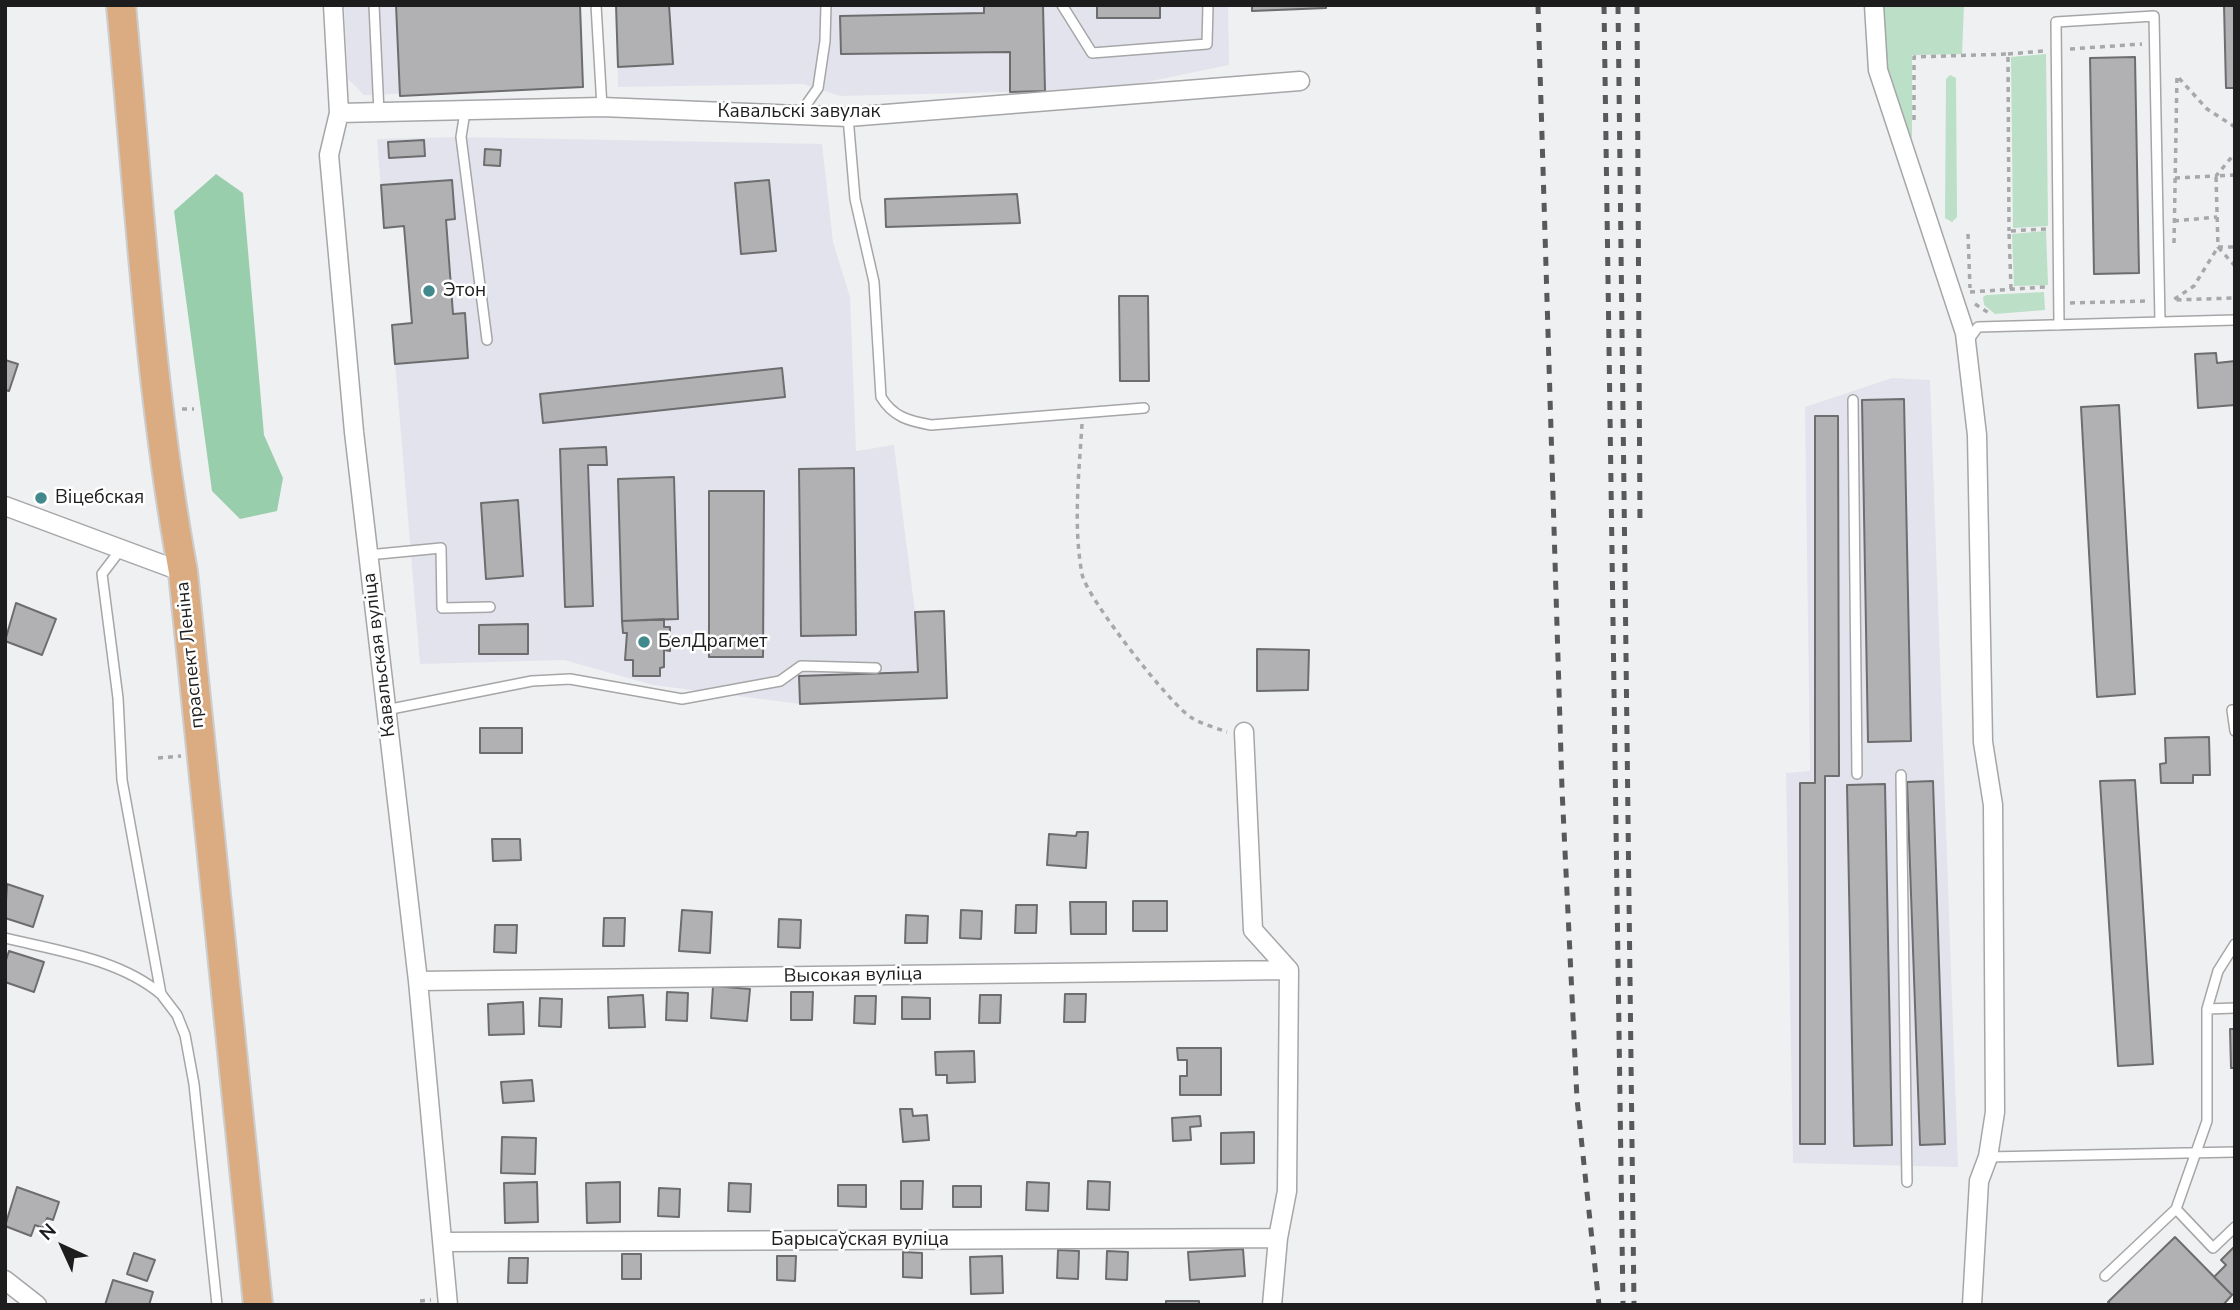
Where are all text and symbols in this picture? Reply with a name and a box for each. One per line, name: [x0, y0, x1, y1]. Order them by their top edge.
street label: Кавальскі завулак: [717, 101, 881, 123]
place label: Этон: [443, 280, 486, 302]
marker: Этон: [421, 283, 437, 299]
place label: Віцебская: [55, 487, 144, 509]
marker: Віцебская: [33, 490, 49, 506]
street label: Кавальская вуліца: [359, 572, 401, 738]
street label: праспект Леніна: [172, 580, 210, 730]
place label: БелДрагмет: [658, 631, 768, 653]
marker: БелДрагмет: [636, 634, 652, 650]
street label: Высокая вуліца: [783, 963, 923, 989]
north arrow: [28, 1212, 98, 1282]
text: N: [34, 1218, 62, 1246]
street label: Барысаўская вуліца: [771, 1229, 949, 1251]

